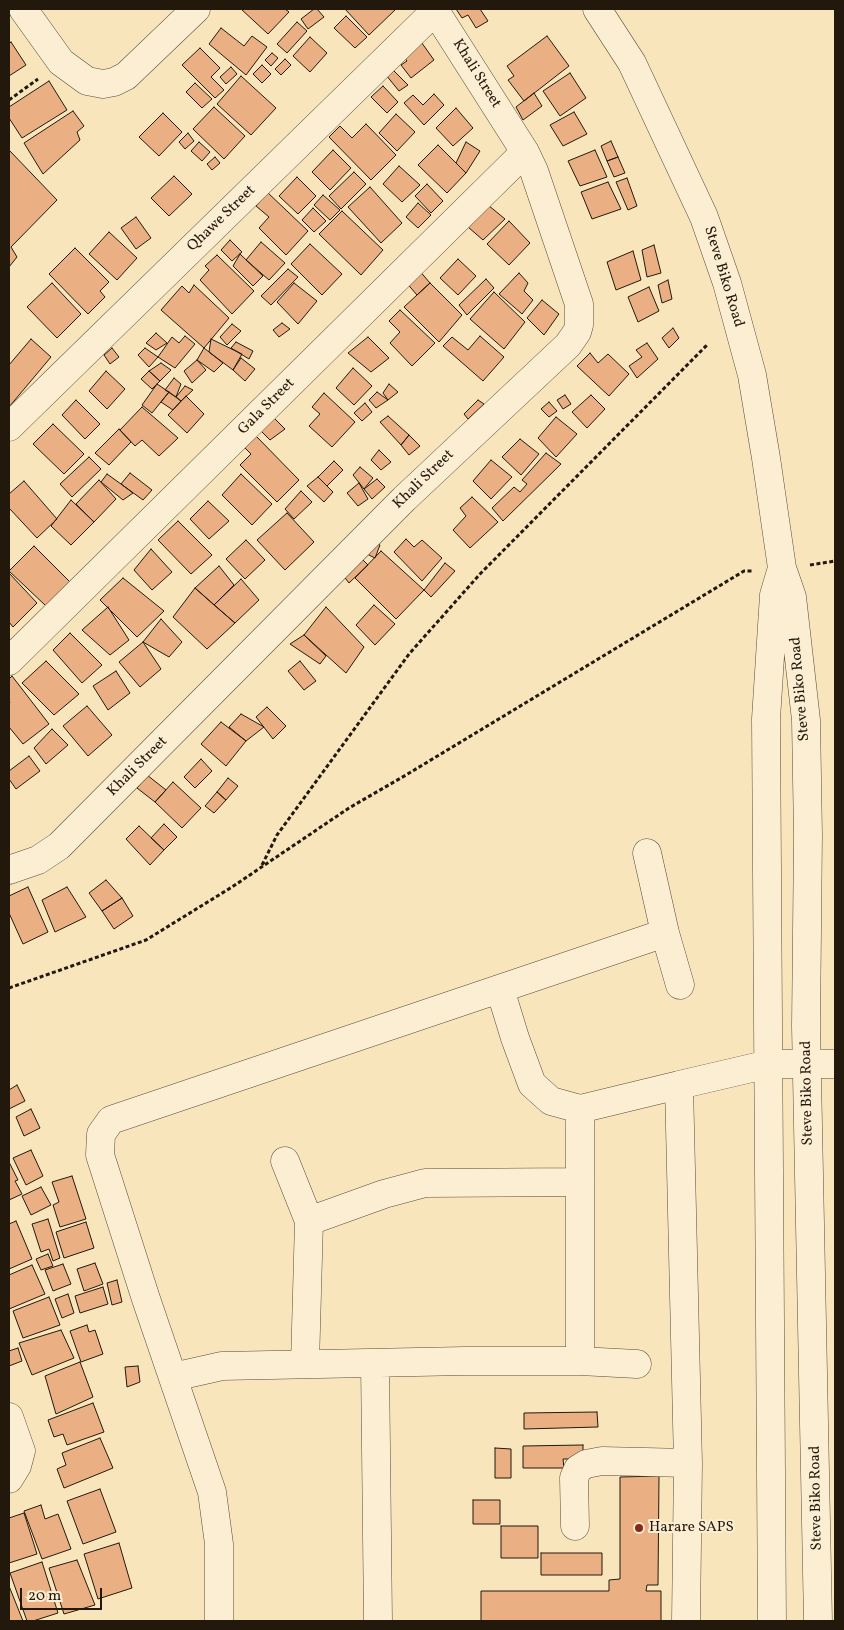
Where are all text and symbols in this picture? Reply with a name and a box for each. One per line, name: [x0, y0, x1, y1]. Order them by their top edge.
street label: Khali Street: [448, 36, 504, 112]
street label: Qhawe Street: [184, 182, 260, 256]
street label: Steve Biko Road: [699, 224, 747, 330]
street label: Gala Street: [235, 375, 299, 439]
street label: Khali Street: [390, 446, 458, 514]
street label: Steve Biko Road: [787, 636, 815, 742]
street label: Khali Street: [104, 733, 172, 801]
street label: Steve Biko Road: [798, 1040, 818, 1146]
street label: Steve Biko Road: [807, 1445, 827, 1551]
place label: Harare SAPS: [649, 1519, 734, 1537]
marker: Harare SAPS: [633, 1522, 645, 1534]
scale bar: [22, 1578, 105, 1610]
text: 20 m: [28, 1586, 61, 1607]

